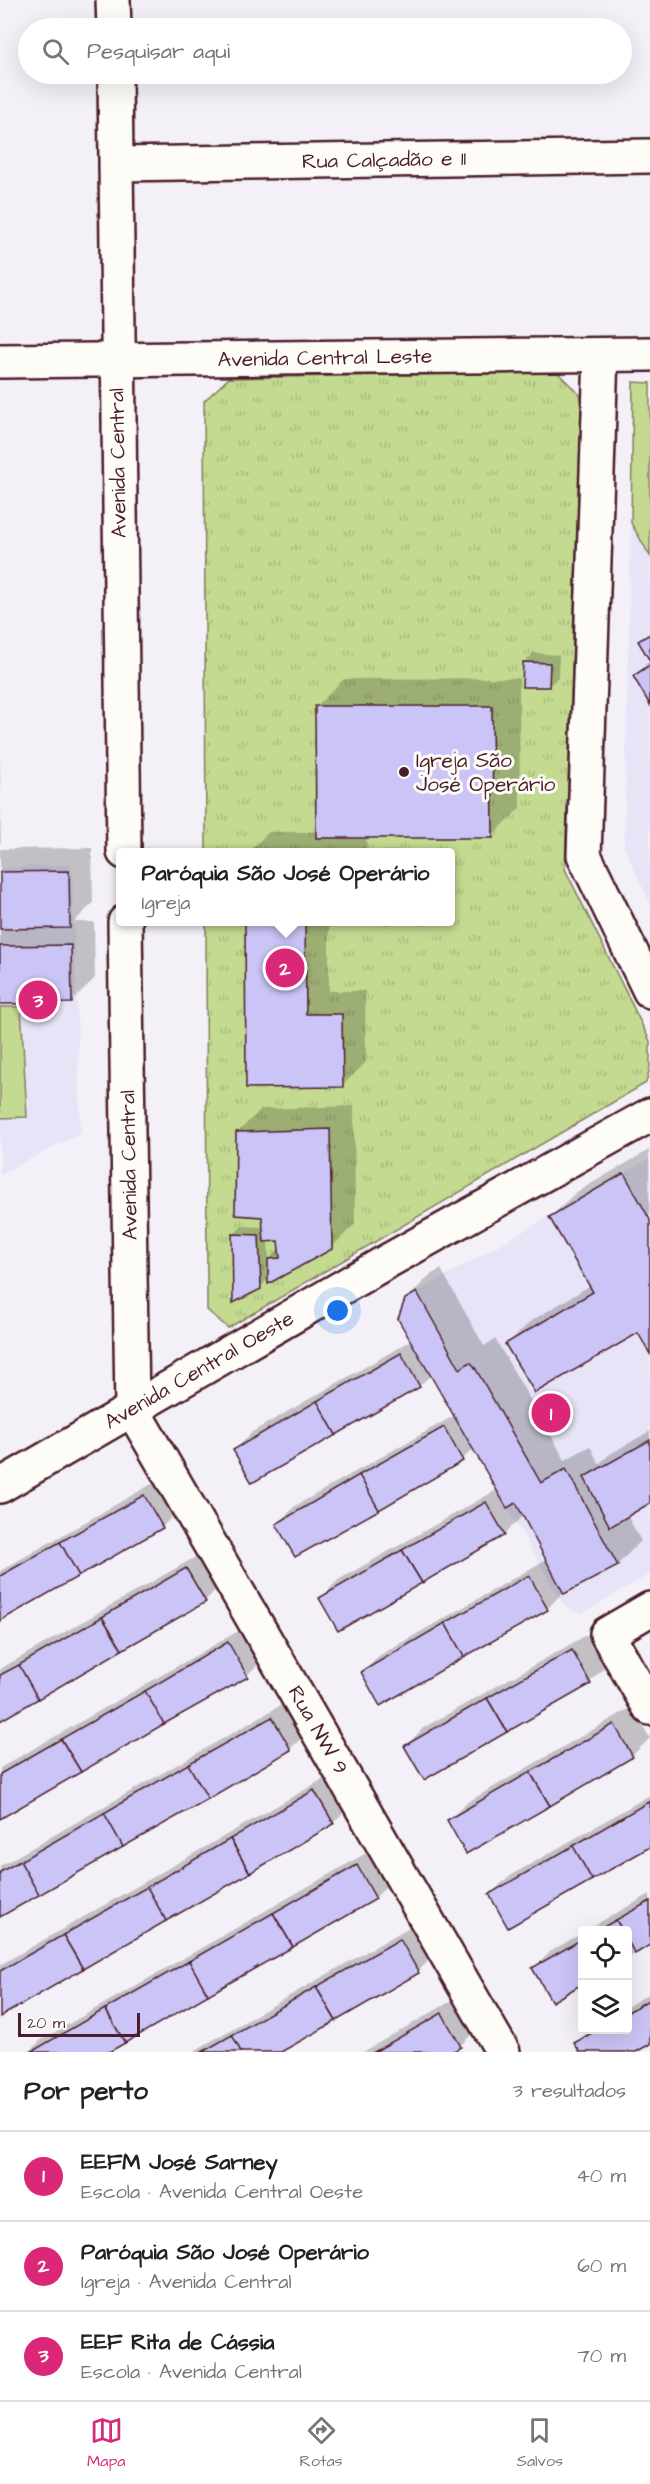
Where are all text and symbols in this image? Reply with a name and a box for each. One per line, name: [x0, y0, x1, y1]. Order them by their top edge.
search box: [18, 18, 632, 84]
icon: search: [39, 35, 72, 68]
text: Pesquisar aqui: [87, 36, 230, 67]
street label: Rua Calçadão e 11: [302, 144, 467, 176]
street label: Avenida Central Leste: [217, 342, 433, 374]
street label: Avenida Central: [102, 388, 134, 538]
place label: Igreja São José Operário: [416, 746, 555, 800]
marker: Igreja São José Operário: [397, 765, 411, 779]
popup: [116, 848, 455, 926]
text: Paróquia São José Operário: [142, 858, 429, 889]
text: Igreja: [142, 889, 190, 917]
pin: 2: [266, 946, 304, 990]
pin: 3: [18, 978, 57, 1022]
street label: Avenida Central: [113, 1090, 145, 1240]
your location: [323, 1296, 352, 1325]
street label: Avenida Central Oeste: [99, 1304, 299, 1436]
pin: 1: [532, 1390, 570, 1436]
street label: Rua NW 9: [281, 1680, 355, 1780]
map controls: [578, 1926, 632, 2034]
button: locate: [578, 1926, 632, 1980]
button: layers: [578, 1980, 632, 2034]
scale bar: [18, 2010, 140, 2038]
text: 20 m: [27, 2012, 65, 2034]
text: Por perto: [24, 2073, 148, 2109]
text: 3 resultados: [513, 2077, 626, 2105]
text: EEFM José Sarney: [81, 2147, 278, 2178]
text: 1: [42, 2162, 45, 2190]
text: 40 m: [576, 2162, 626, 2190]
text: Escola · Avenida Central Oeste: [81, 2178, 363, 2206]
text: Paróquia São José Operário: [81, 2237, 369, 2268]
text: 2: [38, 2252, 49, 2280]
text: 60 m: [577, 2252, 626, 2280]
text: Igreja · Avenida Central: [81, 2268, 292, 2296]
text: EEF Rita de Cássia: [81, 2327, 274, 2358]
text: 3: [38, 2342, 49, 2370]
text: 70 m: [578, 2342, 626, 2370]
text: Escola · Avenida Central: [81, 2358, 302, 2386]
tab: Mapa: [87, 2414, 125, 2472]
tab: Rotas: [300, 2414, 343, 2472]
tab: Salvos: [517, 2414, 563, 2472]

